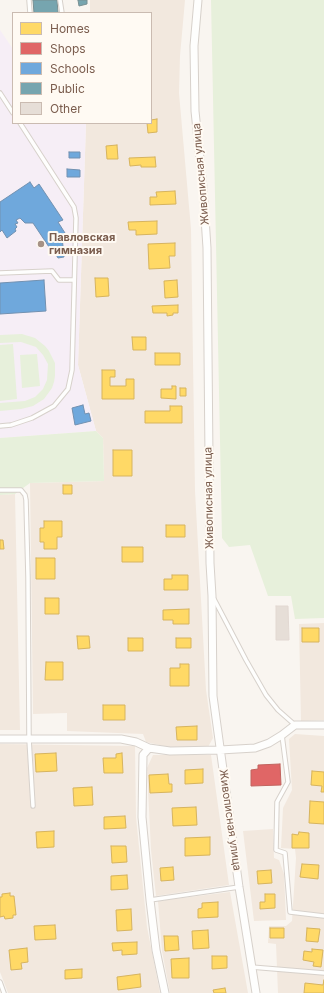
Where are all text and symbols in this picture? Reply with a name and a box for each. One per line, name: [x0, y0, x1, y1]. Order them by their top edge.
legend: [12, 12, 152, 124]
text: Homes: [50, 21, 90, 36]
text: Shops: [50, 41, 86, 56]
text: Schools: [50, 61, 95, 76]
text: Public: [50, 81, 85, 96]
text: Other: [50, 101, 82, 116]
street label: Живописная улица: [190, 122, 212, 226]
place label: Павловская гимназия: [49, 231, 115, 257]
marker: Павловская гимназия: [36, 239, 46, 249]
street label: Живописная улица: [202, 447, 216, 549]
street label: Живописная улица: [216, 768, 244, 872]

